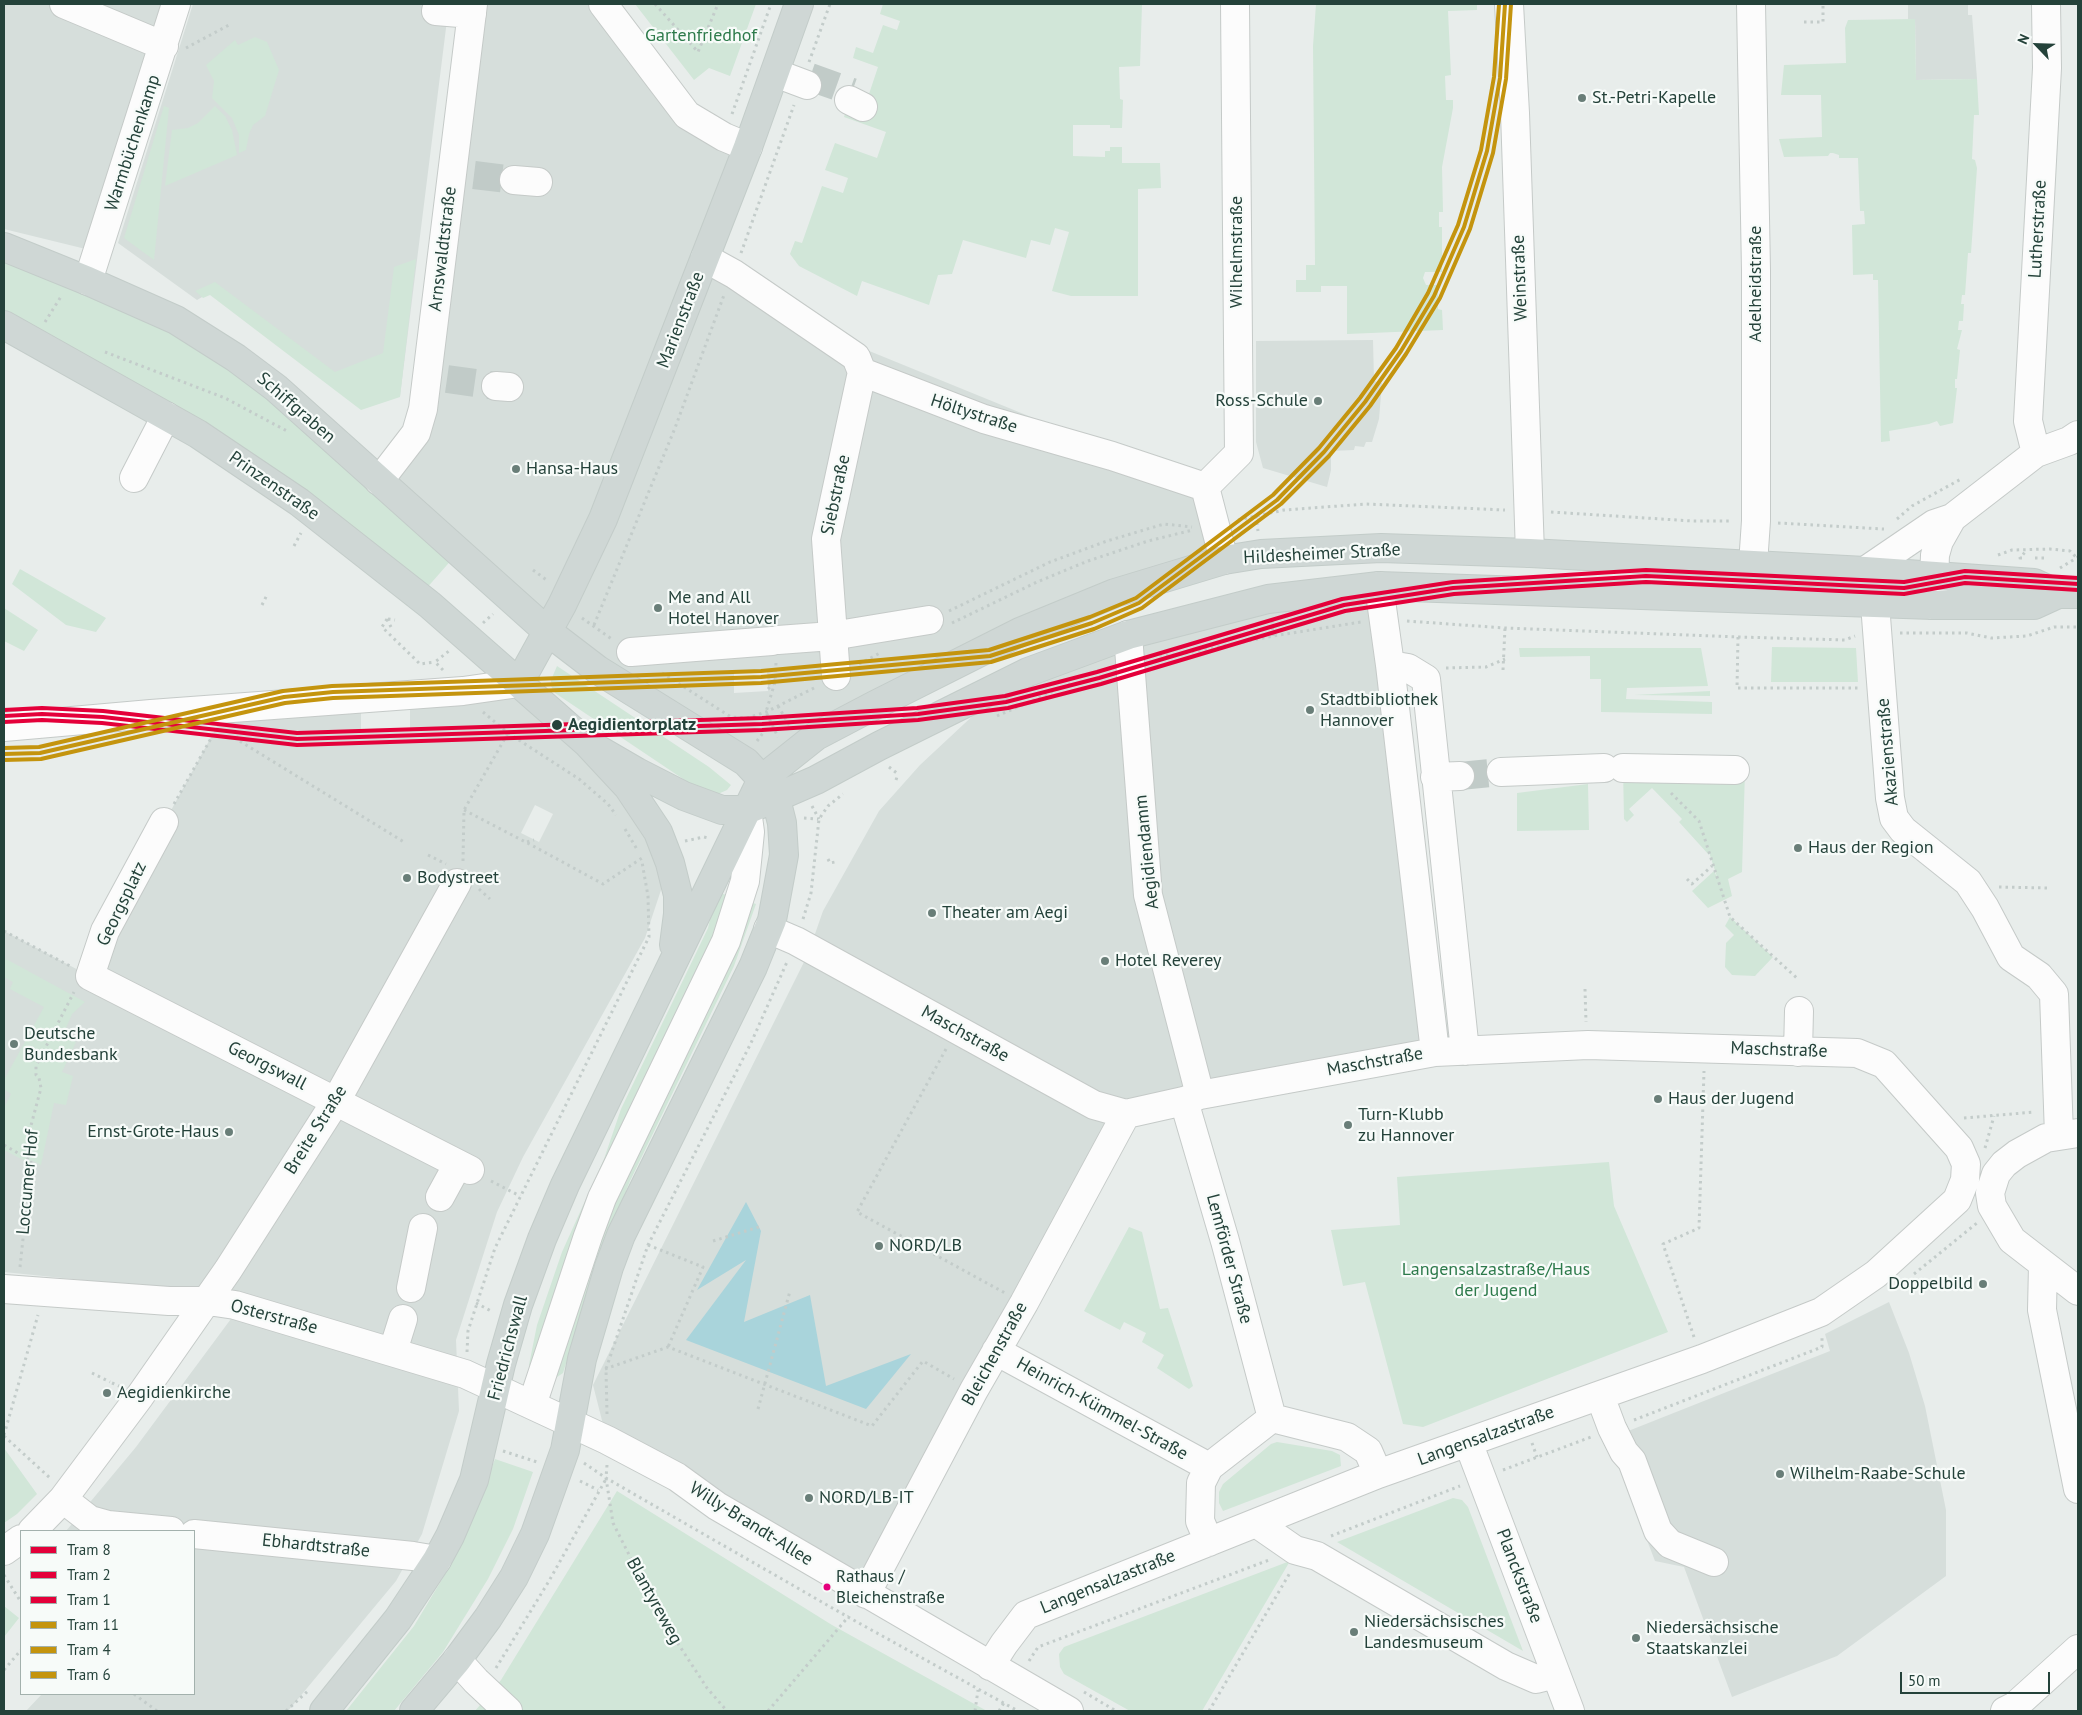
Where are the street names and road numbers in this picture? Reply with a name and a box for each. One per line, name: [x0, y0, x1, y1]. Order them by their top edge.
street label: Warmbüchenkamp: [101, 72, 165, 214]
street label: Lutherstraße: [2025, 179, 2051, 279]
street label: Arnswaldtstraße: [425, 185, 461, 313]
street label: Wilhelmstraße: [1226, 196, 1248, 308]
street label: Adelheidstraße: [1745, 226, 1767, 342]
street label: Weinstraße: [1508, 234, 1532, 322]
street label: Marienstraße: [653, 269, 709, 371]
street label: Schiffgraben: [252, 368, 340, 448]
street label: Höltystraße: [928, 390, 1020, 438]
street label: Prinzenstraße: [225, 447, 323, 525]
street label: Siebstraße: [817, 453, 855, 537]
street label: Hildesheimer Straße: [1243, 539, 1401, 569]
street label: Akazienstraße: [1873, 697, 1903, 807]
street label: Aegidiendamm: [1130, 794, 1164, 910]
street label: Georgsplatz: [92, 858, 152, 950]
street label: Maschstraße: [917, 1001, 1013, 1067]
street label: Georgswall: [224, 1037, 310, 1095]
street label: Maschstraße: [1730, 1038, 1828, 1062]
street label: Maschstraße: [1325, 1043, 1425, 1081]
street label: Breite Straße: [280, 1081, 352, 1179]
street label: Loccumer Hof: [13, 1129, 43, 1235]
street label: Lemförder Straße: [1201, 1192, 1257, 1326]
street label: Friedrichswall: [484, 1293, 532, 1403]
street label: Osterstraße: [228, 1295, 320, 1339]
street label: Bleichenstraße: [958, 1298, 1032, 1410]
street label: Heinrich-Kümmel-Straße: [1013, 1353, 1191, 1465]
street label: Langensalzastraße: [1415, 1401, 1557, 1471]
street label: Willy-Brandt-Allee: [685, 1477, 817, 1571]
street label: Planckstraße: [1491, 1526, 1547, 1626]
street label: Ebhardtstraße: [261, 1530, 371, 1562]
street label: Langensalzastraße: [1037, 1545, 1179, 1619]
street label: Blantyreweg: [621, 1554, 687, 1648]

